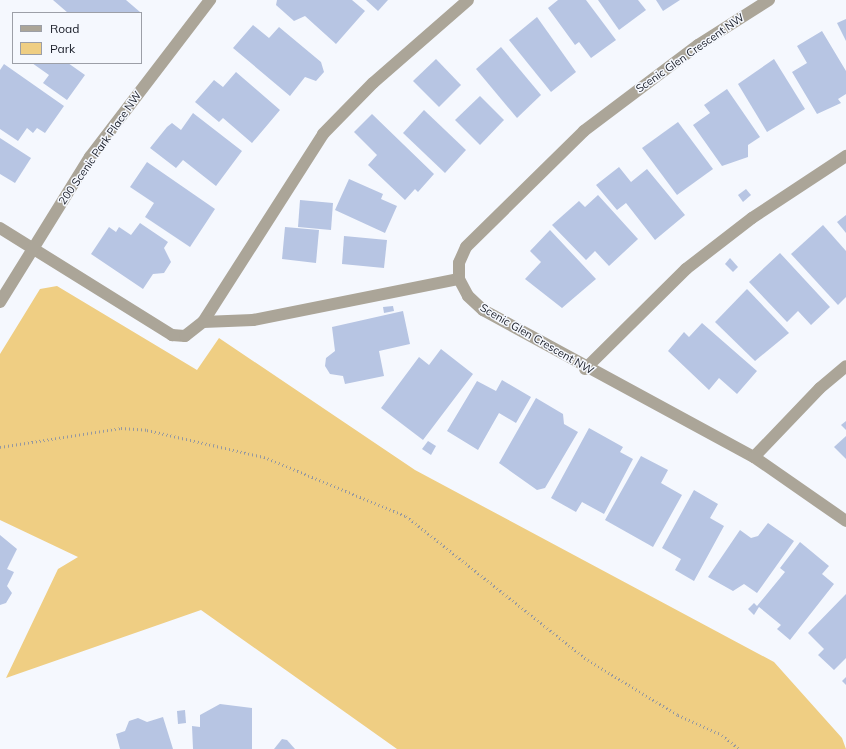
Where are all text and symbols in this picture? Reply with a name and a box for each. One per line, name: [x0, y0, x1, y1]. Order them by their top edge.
street label: Scenic Glen Crescent NW: [633, 11, 747, 95]
legend: [12, 12, 142, 64]
text: Road: [50, 21, 79, 36]
text: Park: [50, 41, 75, 56]
street label: 200 Scenic Park Place NW: [56, 89, 144, 207]
street label: Scenic Glen Crescent NW: [478, 301, 596, 377]

